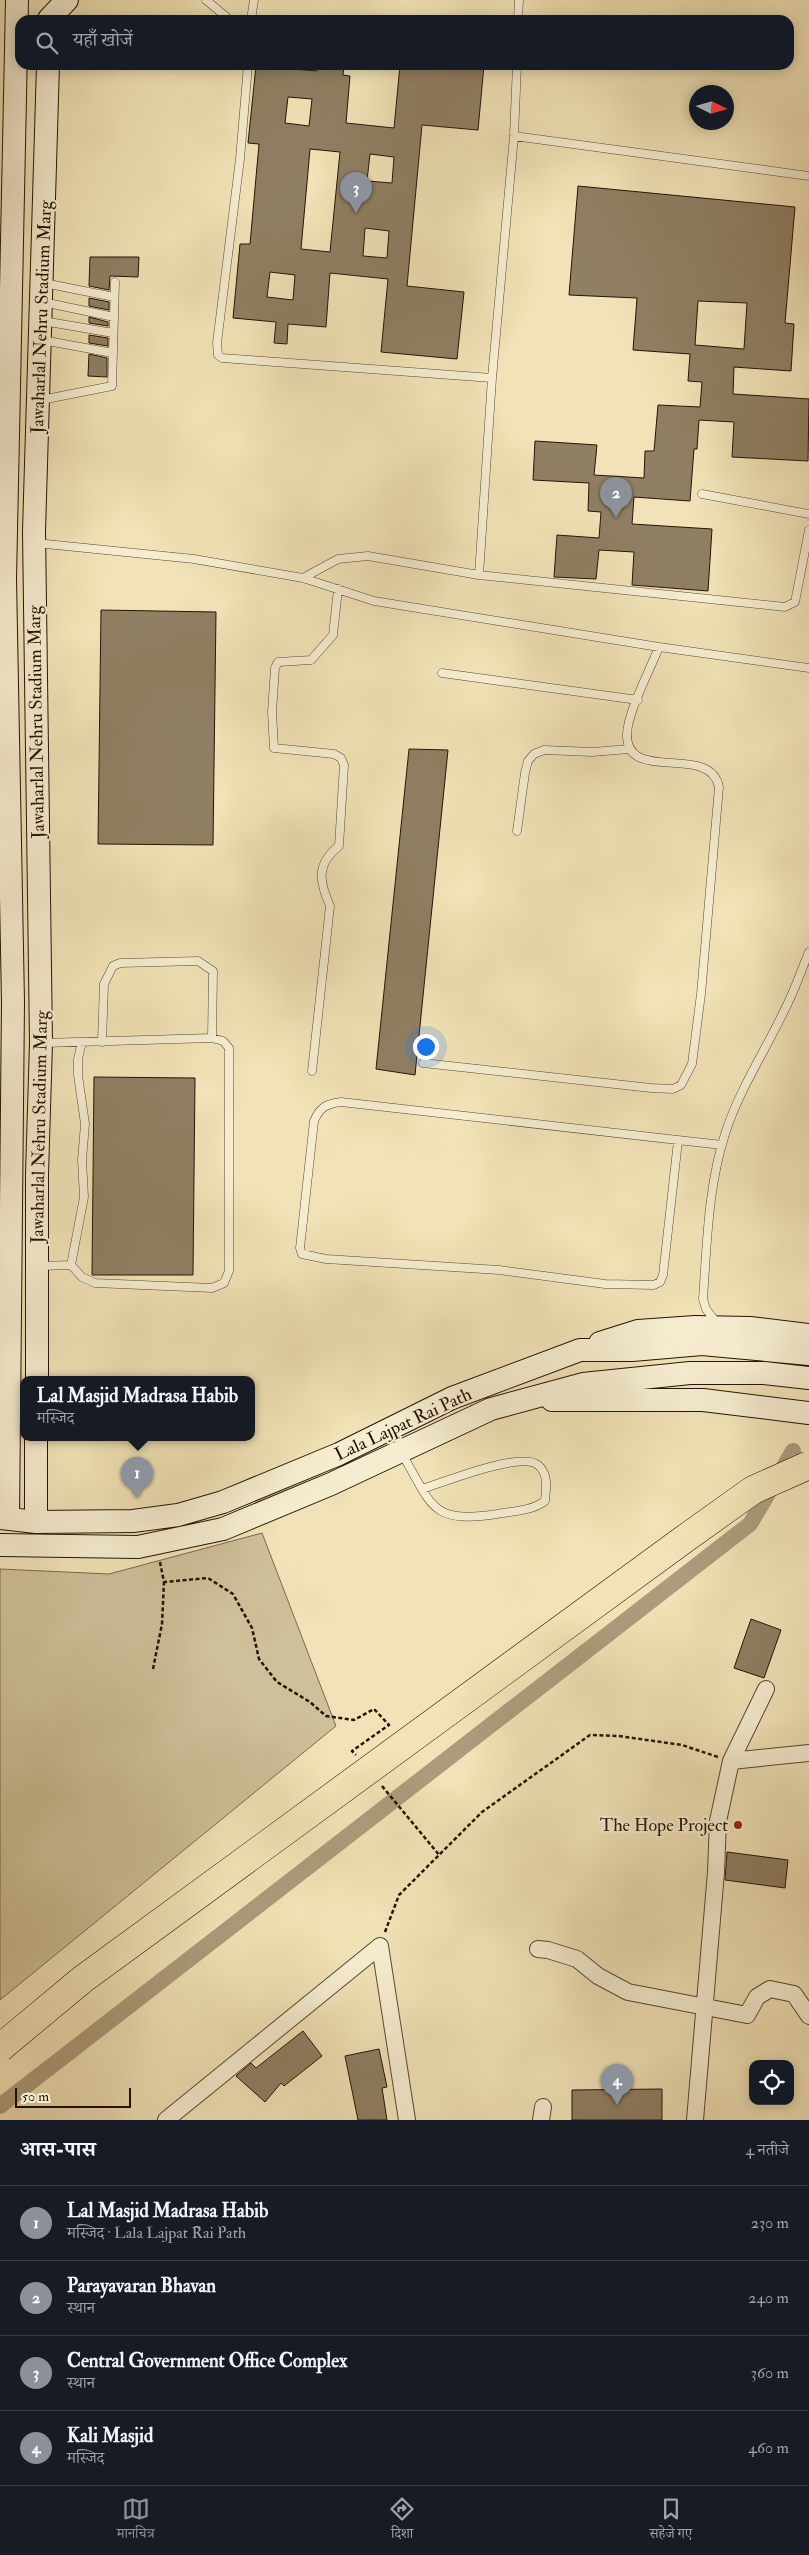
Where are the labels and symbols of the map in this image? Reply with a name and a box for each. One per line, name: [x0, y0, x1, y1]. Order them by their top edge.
north arrow: [689, 85, 734, 130]
pin: 3: [340, 172, 372, 213]
street label: Jawaharlal Nehru Stadium Marg: [26, 199, 57, 435]
pin: 2: [600, 477, 632, 518]
street label: Jawaharlal Nehru Stadium Marg: [23, 604, 50, 840]
street label: Jawaharlal Nehru Stadium Marg: [26, 1009, 53, 1245]
your location: [413, 1034, 439, 1060]
street label: Lala Lajpat Rai Path: [331, 1382, 476, 1466]
pin: 1: [121, 1457, 153, 1498]
place label: The Hope Project: [600, 1814, 728, 1837]
marker: The Hope Project: [732, 1819, 744, 1831]
pin: 4: [601, 2064, 633, 2105]
scale bar: [15, 2085, 131, 2108]

